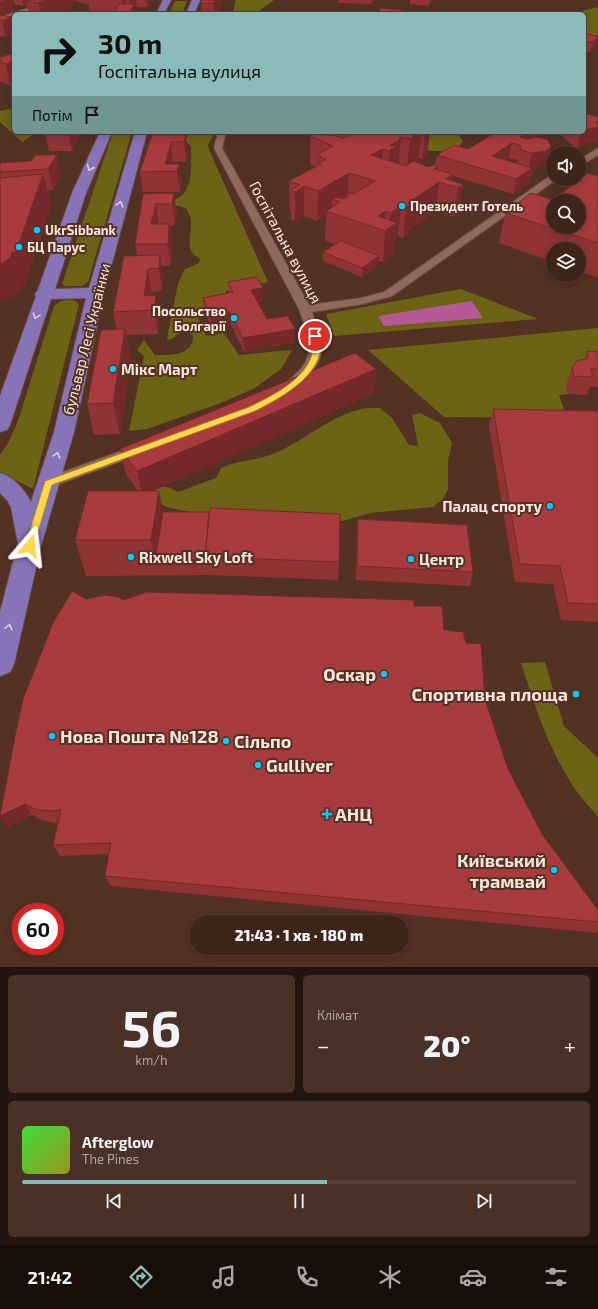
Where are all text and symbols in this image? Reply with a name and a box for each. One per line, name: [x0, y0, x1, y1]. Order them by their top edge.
text: 30 m: [98, 26, 162, 60]
icon: right: [32, 28, 84, 80]
text: Госпітальна вулиця: [98, 60, 261, 82]
icon: arrive: [81, 104, 103, 126]
text: Потім: [32, 106, 73, 124]
map controls: [546, 146, 586, 282]
button: sound: [546, 146, 586, 186]
one-way arrow: [86, 164, 94, 171]
street label: Госпітальна вулиця: [245, 178, 326, 307]
button: search: [546, 194, 586, 234]
place label: Президент Готель: [410, 198, 523, 214]
one-way arrow: [116, 201, 124, 207]
marker: Президент Готель: [397, 201, 407, 211]
place label: UkrSibbank: [45, 222, 117, 238]
marker: UkrSibbank: [32, 225, 42, 235]
place label: БЦ Парус: [27, 239, 86, 255]
marker: БЦ Парус: [14, 242, 24, 252]
button: layers: [546, 242, 586, 282]
street label: бульвар Лесі Українки: [58, 261, 115, 417]
place label: Посольство Болгарії: [152, 303, 226, 334]
one-way arrow: [32, 313, 41, 320]
marker: Посольство Болгарії: [229, 313, 239, 323]
pin: [298, 319, 332, 353]
icon: arrive: [304, 325, 326, 347]
place label: Мікс Март: [121, 360, 198, 378]
marker: Мікс Март: [108, 364, 118, 374]
one-way arrow: [52, 452, 61, 459]
place label: Палац спорту: [442, 497, 542, 515]
marker: Палац спорту: [545, 501, 555, 511]
position arrow: [9, 525, 51, 567]
place label: Rixwell Sky Loft: [139, 548, 253, 567]
place label: Центр: [419, 550, 464, 568]
marker: Rixwell Sky Loft: [126, 552, 136, 562]
marker: Центр: [406, 554, 416, 564]
one-way arrow: [5, 623, 13, 630]
place label: Оскар: [323, 663, 376, 685]
marker: Оскар: [379, 669, 389, 679]
place label: Спортивна площа: [411, 683, 568, 705]
marker: Спортивна площа: [571, 689, 581, 699]
place label: Нова Пошта №128: [60, 725, 219, 747]
place label: Сільпо: [234, 730, 291, 752]
marker: Нова Пошта №128: [47, 731, 57, 741]
marker: Сільпо: [221, 736, 231, 746]
place label: Gulliver: [266, 754, 333, 776]
marker: Gulliver: [253, 760, 263, 770]
place label: АНЦ: [335, 803, 372, 825]
marker: АНЦ: [322, 809, 332, 819]
place label: Київський трамвай: [457, 849, 546, 892]
marker: Київський трамвай: [549, 865, 559, 875]
speed limit sign: 60: [12, 903, 64, 955]
text: 21:43 · 1 хв · 180 m: [235, 926, 363, 944]
text: 56: [122, 995, 181, 1057]
text: Клімат: [317, 1007, 359, 1023]
text: 20°: [423, 1027, 470, 1063]
text: −: [317, 1032, 330, 1058]
text: +: [564, 1032, 576, 1058]
text: km/h: [135, 1052, 168, 1068]
text: Afterglow: [82, 1133, 154, 1151]
text: The Pines: [82, 1151, 139, 1167]
icon: previous: [103, 1190, 125, 1212]
icon: pause: [288, 1190, 310, 1212]
icon: next: [473, 1190, 495, 1212]
icon: directions: [127, 1263, 155, 1291]
icon: music: [210, 1263, 238, 1291]
icon: phone: [293, 1263, 321, 1291]
icon: climate: [376, 1263, 404, 1291]
icon: car: [459, 1263, 487, 1291]
icon: filters: [542, 1263, 570, 1291]
text: 21:42: [28, 1266, 72, 1288]

